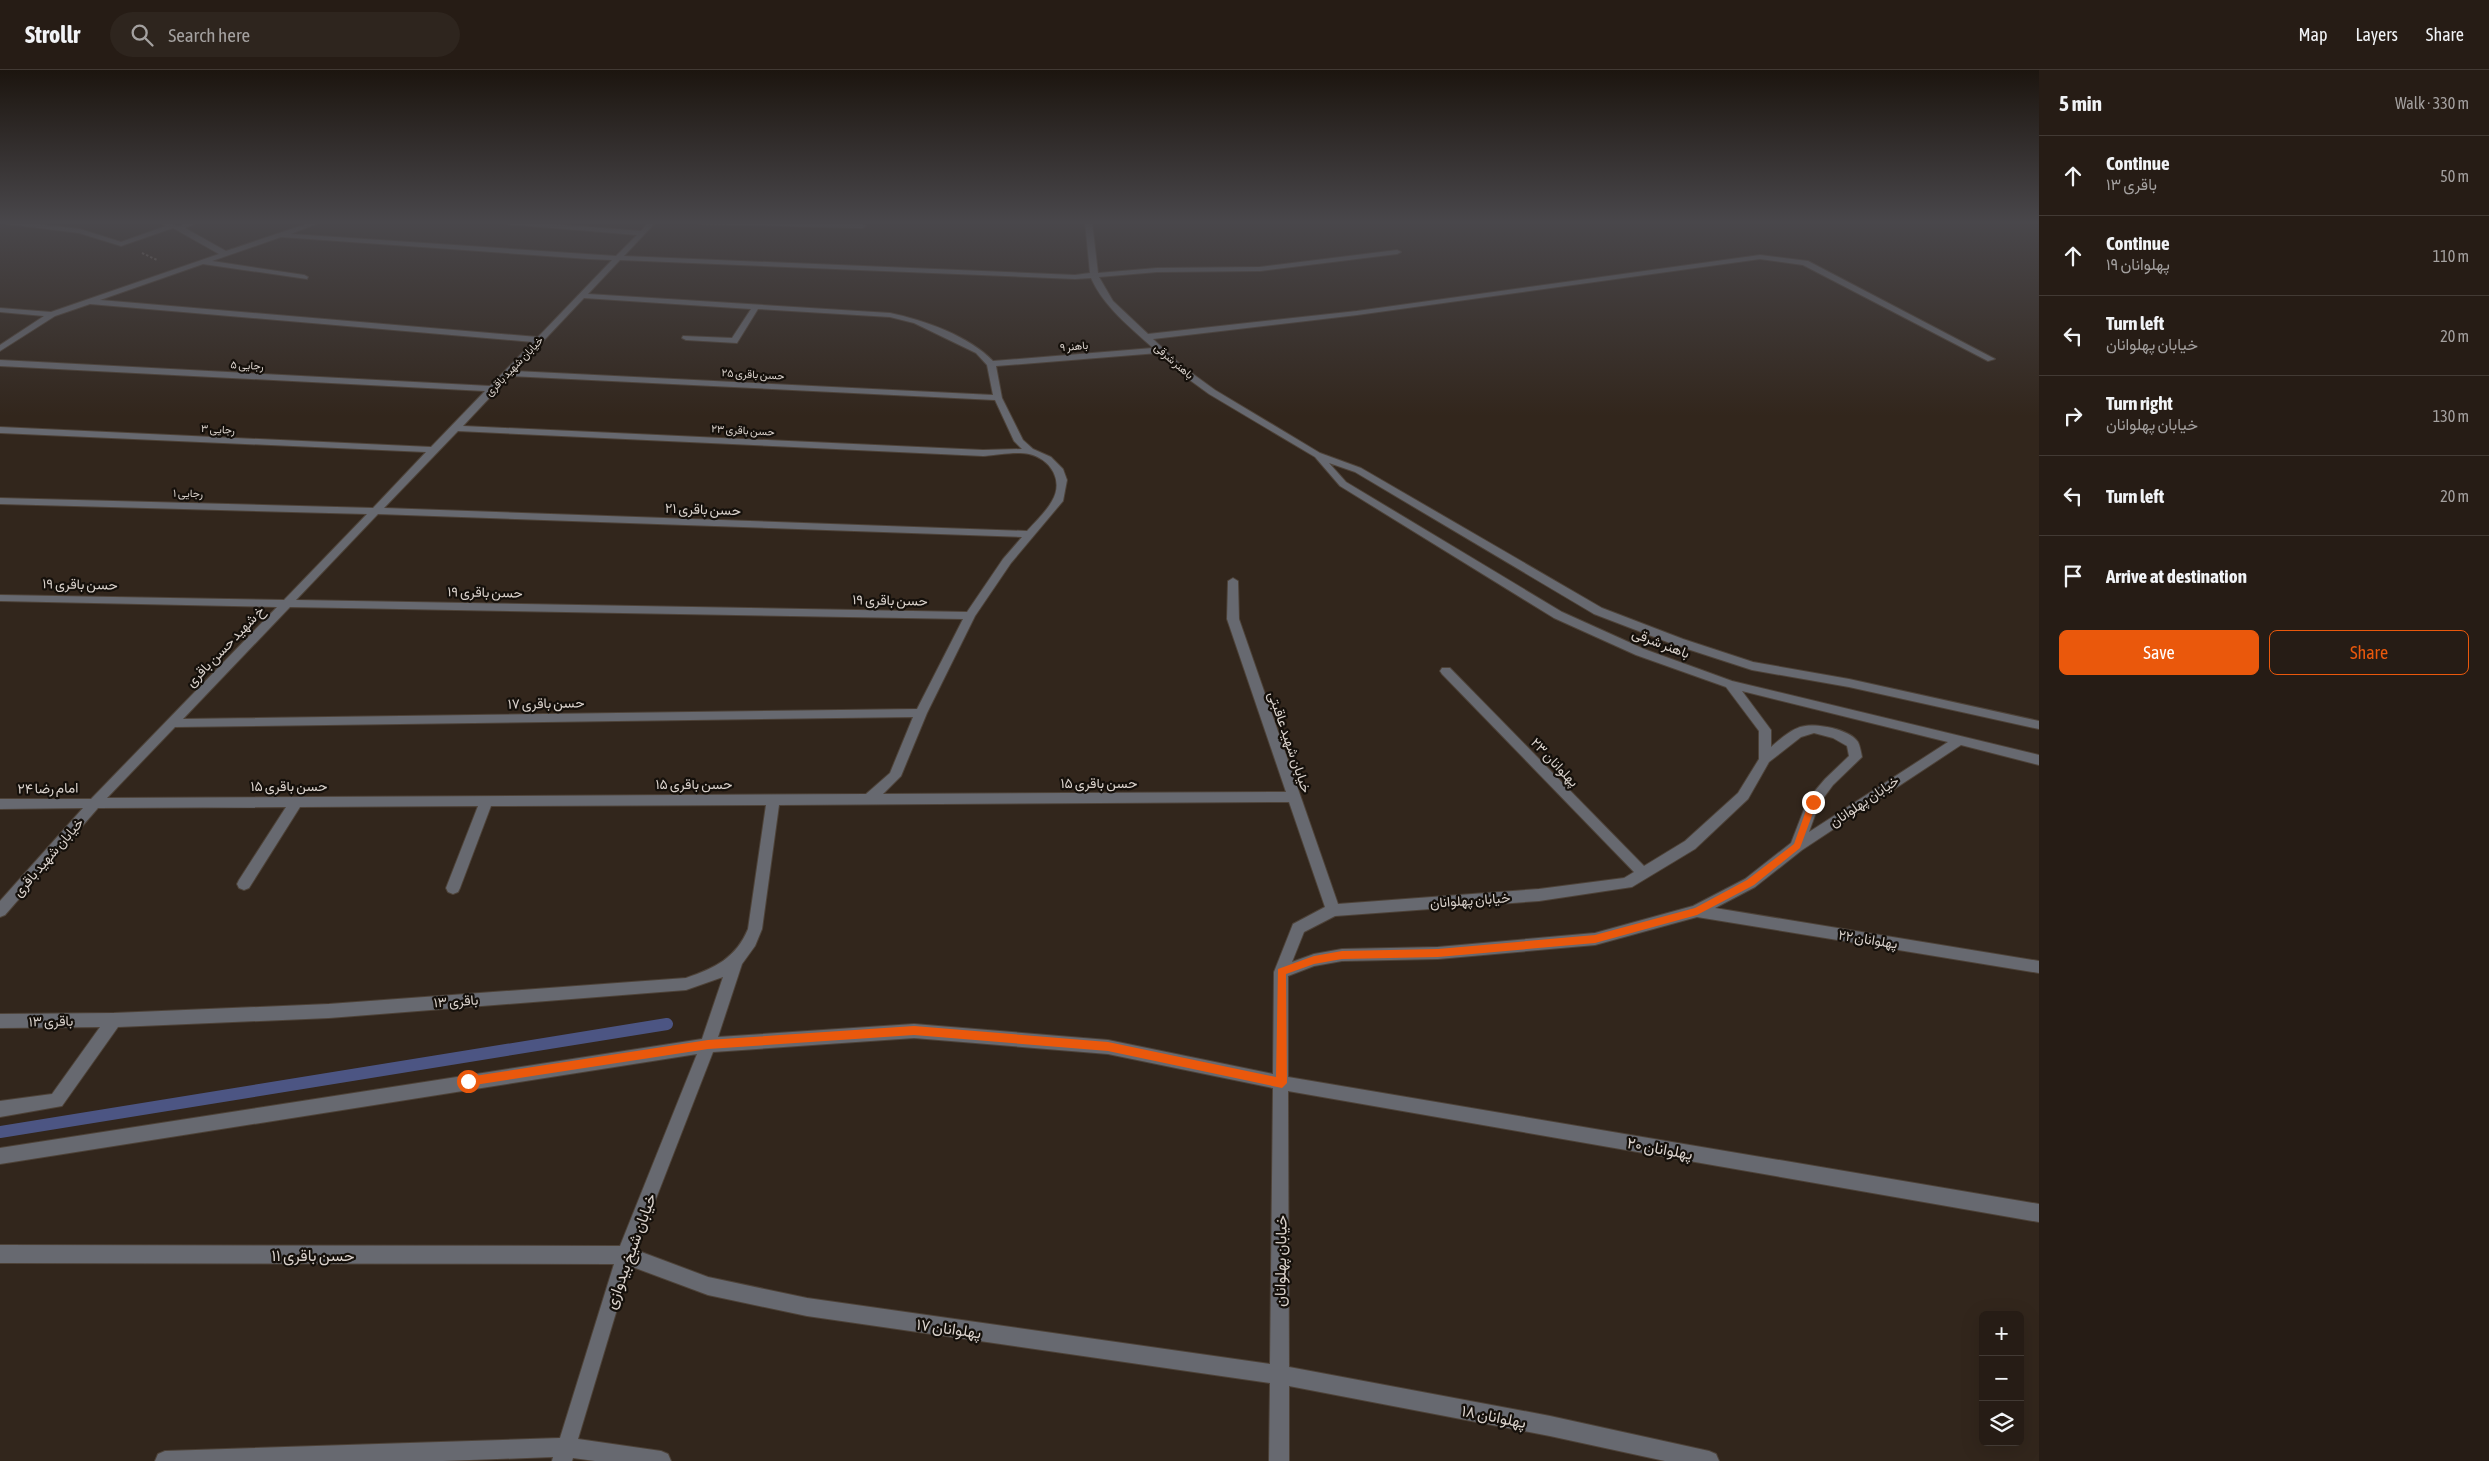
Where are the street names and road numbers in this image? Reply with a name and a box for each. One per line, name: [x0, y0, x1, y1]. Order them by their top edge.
street label: خیابان شهید باقری: [483, 334, 546, 399]
street label: باهنر ۹: [1059, 339, 1089, 354]
street label: باهنر شرقی: [1151, 341, 1196, 382]
street label: رجایی ۵: [230, 358, 264, 373]
street label: حسن باقری ۲۵: [721, 366, 785, 383]
street label: رجایی ۳: [201, 422, 236, 437]
street label: حسن باقری ۲۳: [711, 422, 775, 439]
street label: رجایی ۱: [173, 487, 203, 500]
street label: حسن باقری ۲۱: [665, 500, 741, 519]
street label: حسن باقری ۱۹: [42, 575, 118, 594]
street label: حسن باقری ۱۹: [447, 583, 523, 602]
street label: حسن باقری ۱۹: [852, 591, 928, 610]
street label: خ شهید حسن باقری: [182, 602, 270, 692]
street label: باهنر شرقی: [1630, 625, 1692, 662]
street label: خیابان شهید عاقبتی: [1264, 689, 1315, 795]
street label: حسن باقری ۱۷: [507, 694, 585, 713]
street label: پهلوانان ۲۳: [1526, 734, 1582, 791]
street label: خیابان پهلوانان: [1826, 772, 1903, 832]
street label: حسن باقری ۱۵: [1061, 775, 1137, 792]
street label: حسن باقری ۱۵: [656, 776, 732, 793]
street label: حسن باقری ۱۵: [251, 778, 327, 795]
street label: امام رضا ۲۴: [17, 779, 79, 798]
street label: خیابان شهید باقری: [9, 814, 87, 900]
street label: خیابان پهلوانان: [1429, 889, 1511, 913]
street label: پهلوانان ۲۲: [1837, 926, 1899, 954]
street label: باقری ۱۳: [433, 991, 479, 1012]
street label: باقری ۱۳: [29, 1013, 73, 1030]
street label: پهلوانان ۲۰: [1625, 1133, 1695, 1166]
street label: خیابان شیخ بیدوازی: [601, 1190, 662, 1312]
street label: خیابان پهلوانان: [1270, 1215, 1293, 1307]
street label: حسن باقری ۱۱: [271, 1246, 355, 1266]
street label: پهلوانان ۱۷: [915, 1315, 983, 1344]
street label: پهلوانان ۱۸: [1460, 1401, 1528, 1434]

